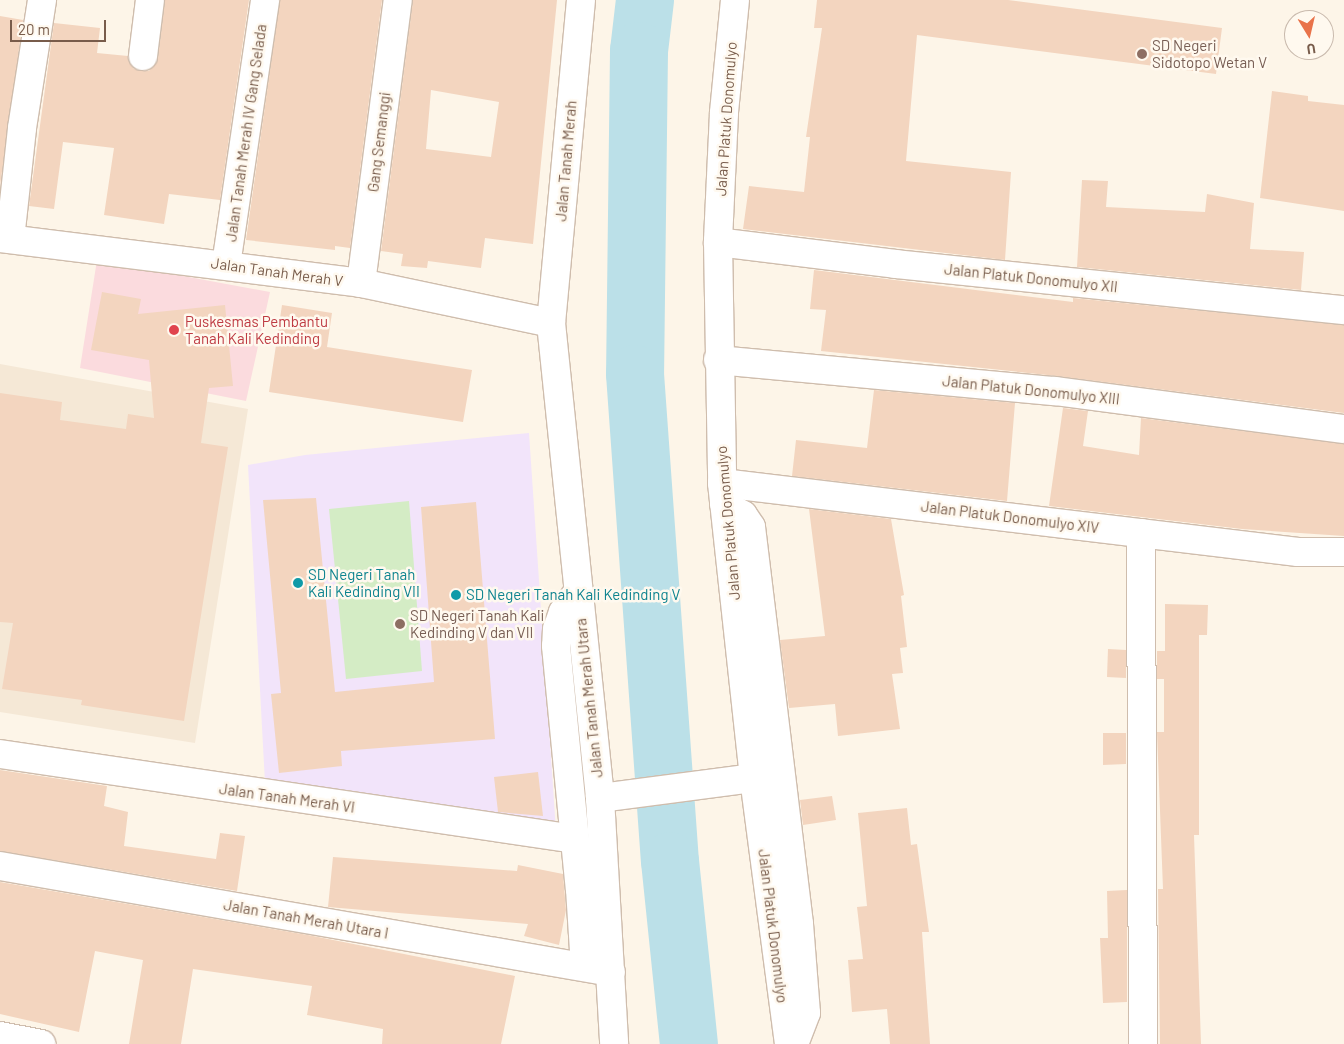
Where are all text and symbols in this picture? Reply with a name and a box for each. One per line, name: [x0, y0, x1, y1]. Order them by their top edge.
scale bar: [12, 10, 109, 42]
north arrow: [1284, 10, 1334, 60]
text: 20 m: [18, 20, 50, 38]
street label: Jalan Tanah Merah IV Gang Selada: [222, 23, 270, 243]
place label: SD Negeri Sidotopo Wetan V: [1152, 36, 1267, 71]
text: U: [1306, 40, 1317, 58]
street label: Jalan Platuk Donomulyo: [712, 41, 740, 197]
marker: SD Negeri Sidotopo Wetan V: [1136, 48, 1148, 60]
street label: Gang Semanggi: [364, 91, 394, 193]
street label: Jalan Tanah Merah: [552, 100, 580, 222]
street label: Jalan Tanah Merah V: [210, 254, 344, 290]
street label: Jalan Platuk Donomulyo XII: [943, 260, 1119, 296]
place label: Puskesmas Pembantu Tanah Kali Kedinding: [185, 312, 328, 347]
marker: Puskesmas Pembantu Tanah Kali Kedinding: [167, 323, 181, 337]
street label: Jalan Platuk Donomulyo XIII: [941, 372, 1121, 408]
street label: Jalan Platuk Donomulyo: [712, 445, 744, 601]
street label: Jalan Platuk Donomulyo XIV: [920, 497, 1100, 537]
place label: SD Negeri Tanah Kali Kedinding VII: [308, 565, 420, 600]
marker: SD Negeri Tanah Kali Kedinding VII: [292, 577, 304, 589]
place label: SD Negeri Tanah Kali Kedinding V: [466, 586, 680, 604]
marker: SD Negeri Tanah Kali Kedinding V: [450, 589, 462, 601]
place label: SD Negeri Tanah Kali Kedinding V dan VII: [410, 606, 544, 641]
street label: Jalan Tanah Merah Utara: [572, 617, 606, 779]
marker: SD Negeri Tanah Kali Kedinding V dan VII: [394, 618, 406, 630]
street label: Jalan Tanah Merah VI: [218, 780, 356, 816]
street label: Jalan Platuk Donomulyo: [755, 848, 791, 1004]
street label: Jalan Tanah Merah Utara I: [222, 896, 390, 942]

